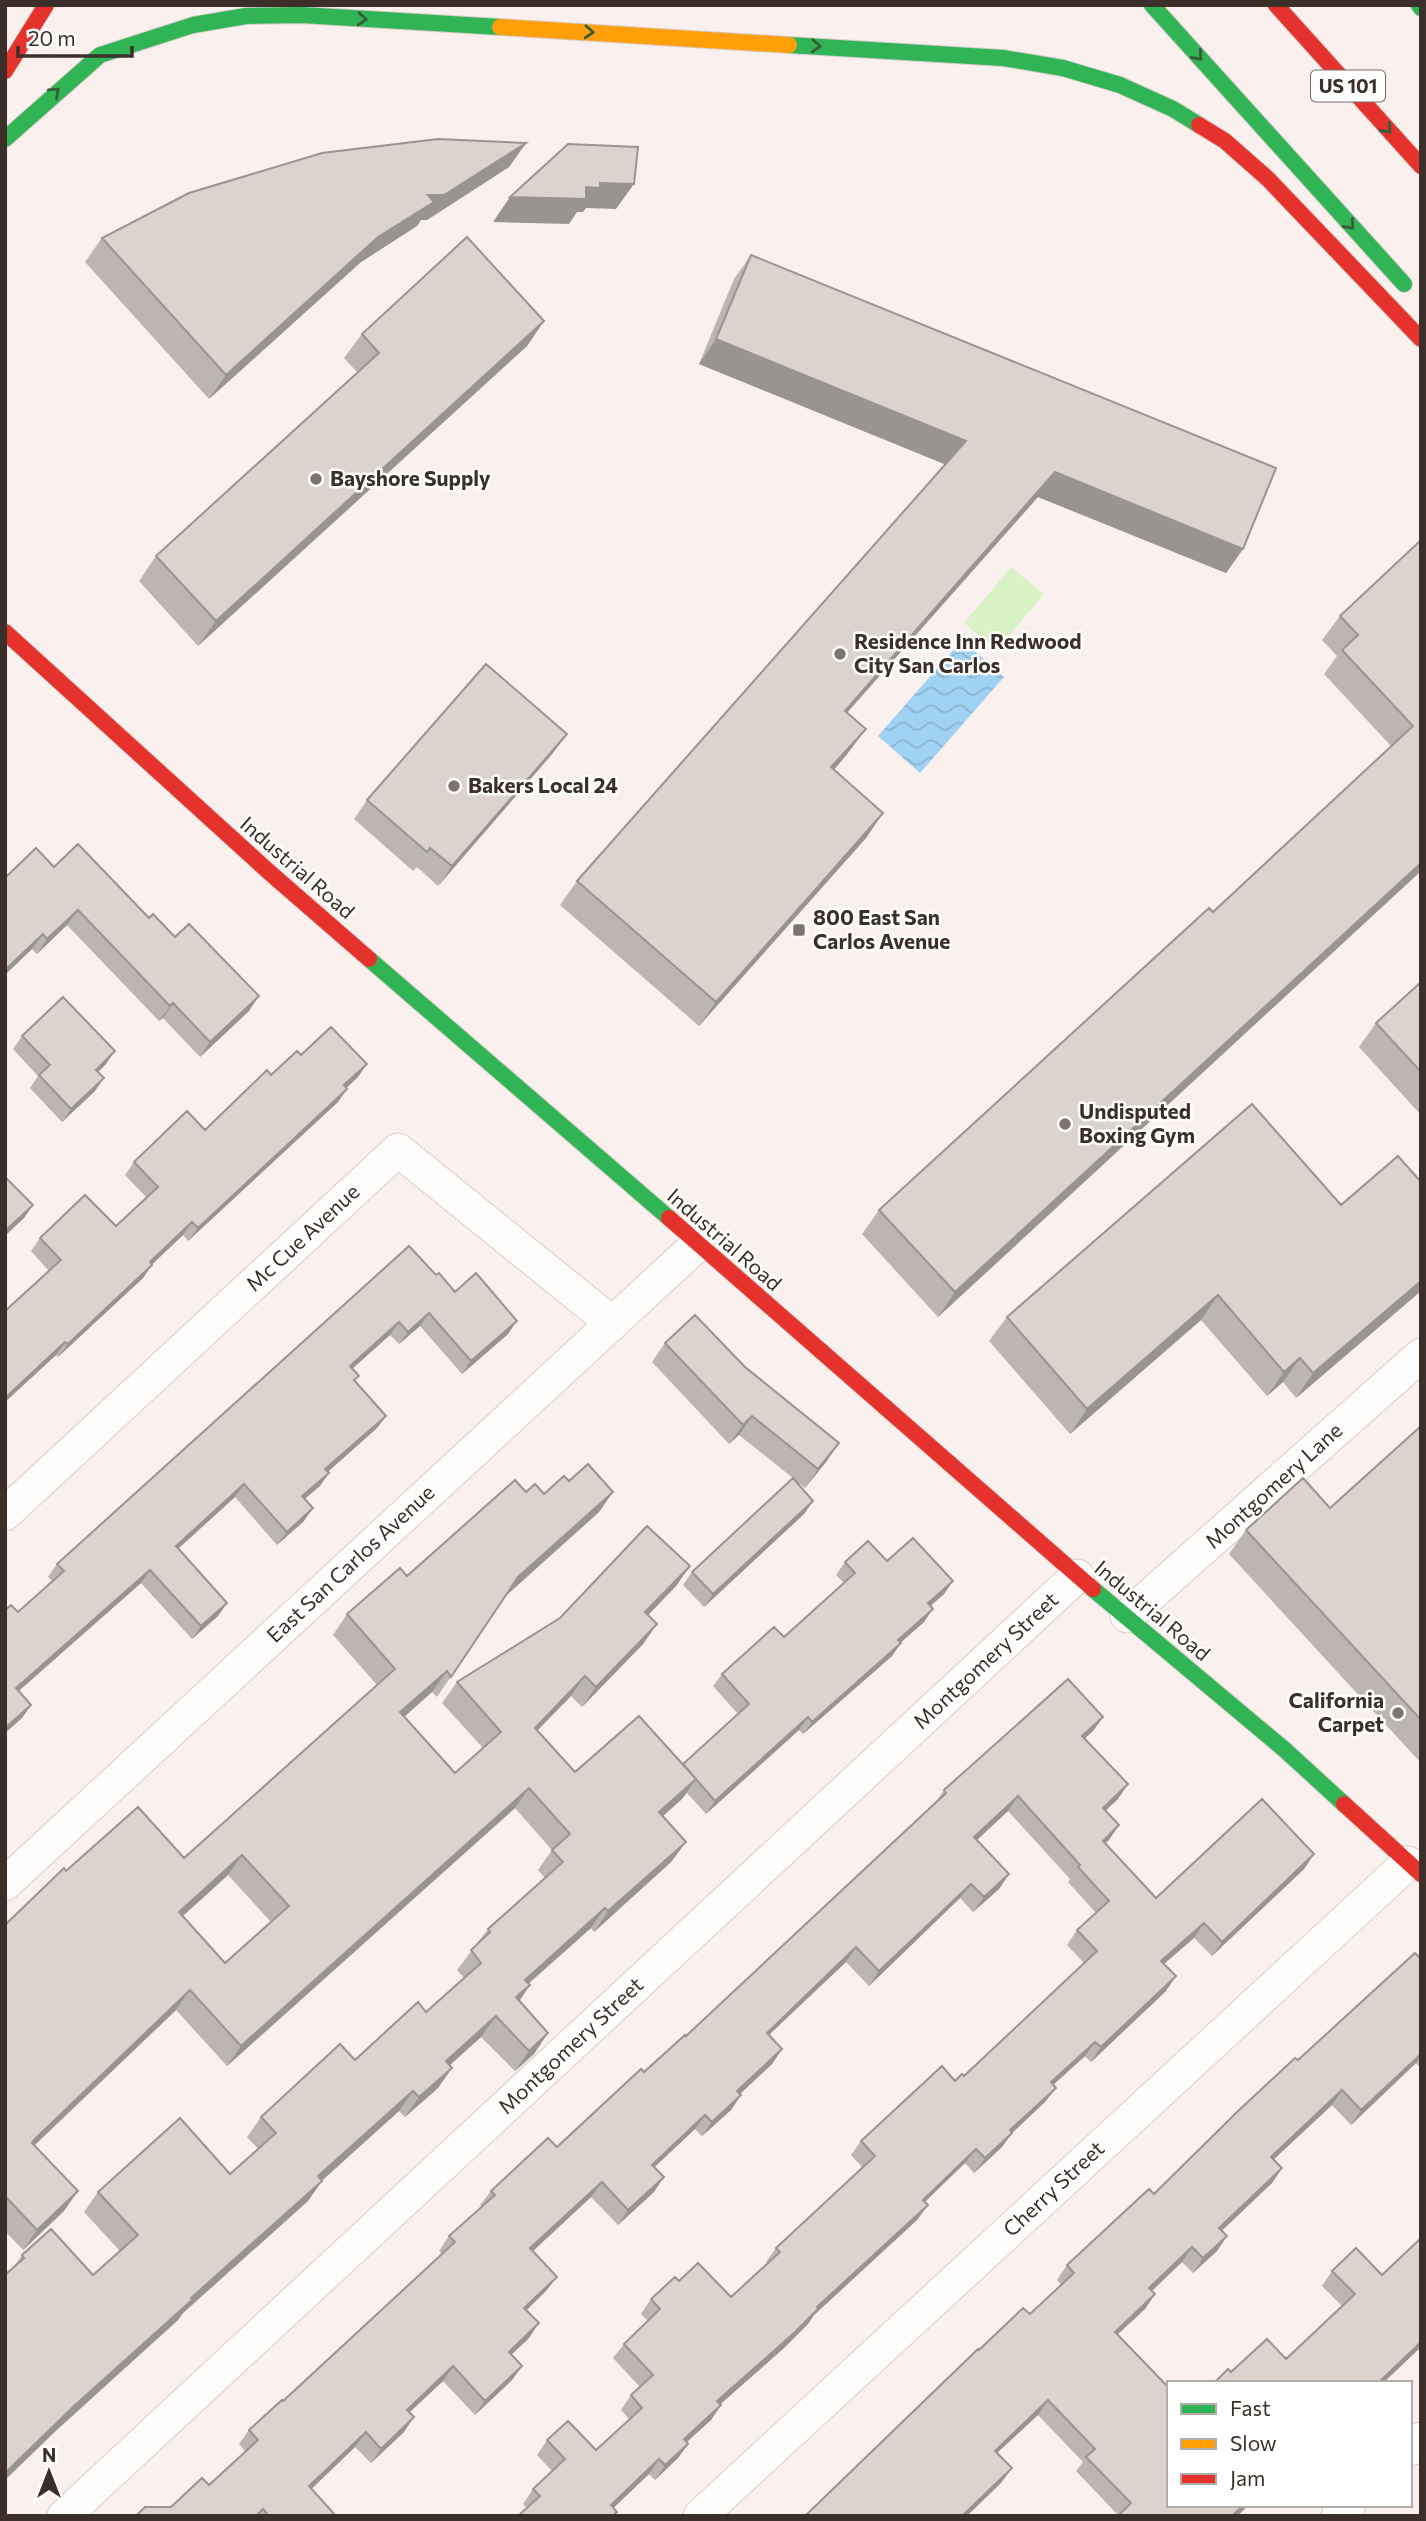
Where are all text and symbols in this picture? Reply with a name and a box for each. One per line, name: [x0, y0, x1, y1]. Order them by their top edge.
one-way arrow: [356, 11, 367, 26]
scale bar: [18, 14, 131, 58]
one-way arrow: [583, 24, 594, 39]
text: 20 m: [28, 25, 76, 50]
one-way arrow: [811, 38, 822, 53]
one-way arrow: [1190, 48, 1202, 61]
road number: US 101: [1311, 71, 1385, 102]
one-way arrow: [47, 88, 60, 100]
one-way arrow: [1379, 121, 1392, 134]
one-way arrow: [1342, 217, 1355, 230]
place label: Bayshore Supply: [330, 465, 491, 490]
marker: Bayshore Supply: [308, 471, 324, 487]
place label: Residence Inn Redwood City San Carlos: [854, 628, 1082, 677]
marker: Residence Inn Redwood City San Carlos: [832, 646, 848, 662]
place label: Bakers Local 24: [468, 772, 618, 797]
marker: Bakers Local 24: [446, 778, 462, 794]
street label: Industrial Road: [236, 811, 360, 923]
place label: 800 East San Carlos Avenue: [813, 904, 950, 953]
marker: 800 East San Carlos Avenue: [791, 922, 807, 938]
place label: Undisputed Boxing Gym: [1079, 1098, 1195, 1147]
marker: Undisputed Boxing Gym: [1057, 1116, 1073, 1132]
street label: Mc Cue Avenue: [240, 1178, 364, 1296]
street label: Industrial Road: [663, 1183, 787, 1295]
street label: Montgomery Lane: [1199, 1417, 1347, 1553]
street label: East San Carlos Avenue: [261, 1479, 439, 1647]
street label: Industrial Road: [1090, 1554, 1216, 1665]
street label: Montgomery Street: [907, 1586, 1063, 1733]
place label: California Carpet: [1289, 1687, 1384, 1736]
marker: California Carpet: [1390, 1705, 1406, 1721]
street label: Montgomery Street: [492, 1971, 648, 2118]
street label: Cherry Street: [997, 2135, 1109, 2241]
legend: [1167, 2381, 1412, 2507]
text: Fast: [1230, 2395, 1271, 2420]
text: Slow: [1230, 2430, 1277, 2455]
north arrow: [14, 2437, 84, 2507]
text: N: [42, 2443, 56, 2466]
text: Jam: [1230, 2465, 1265, 2490]

